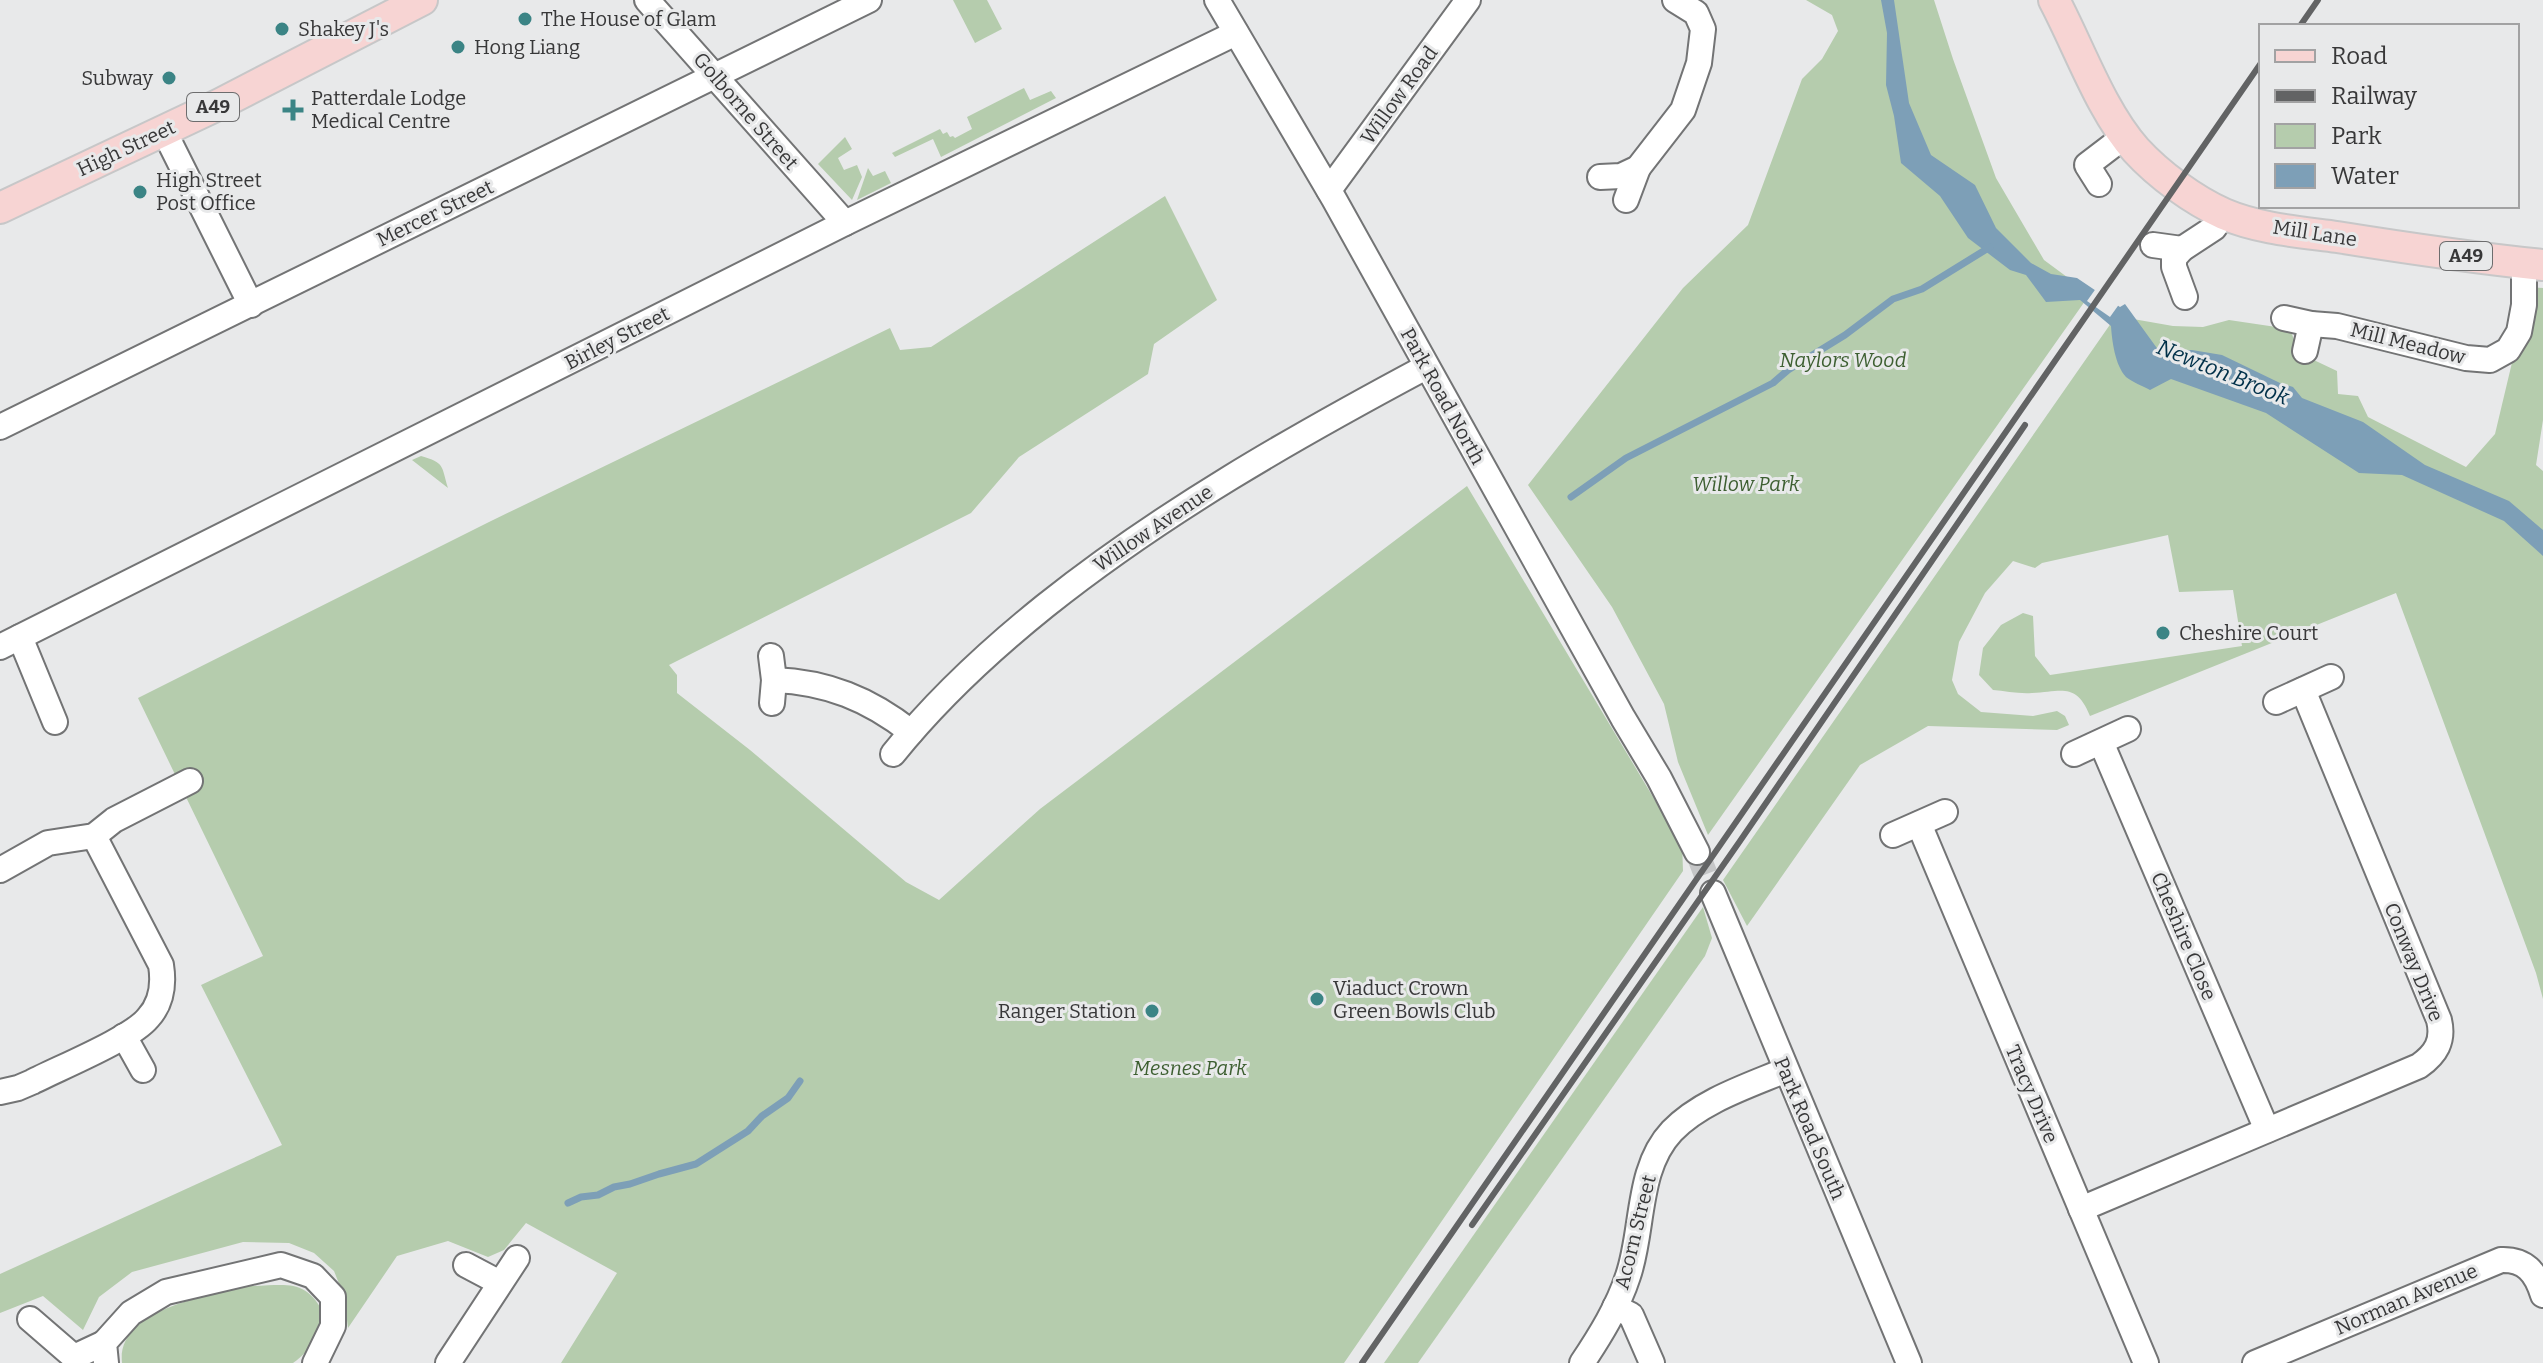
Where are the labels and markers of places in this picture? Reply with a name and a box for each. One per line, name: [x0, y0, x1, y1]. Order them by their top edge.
place label: The House of Glam: [541, 7, 716, 31]
marker: The House of Glam: [516, 10, 534, 28]
place label: Shakey J's: [298, 17, 389, 41]
marker: Shakey J's: [273, 20, 291, 38]
place label: Hong Liang: [474, 35, 580, 59]
marker: Hong Liang: [449, 38, 467, 56]
place label: Subway: [81, 66, 153, 90]
marker: Subway: [160, 69, 178, 87]
place label: Patterdale Lodge Medical Centre: [311, 86, 466, 133]
marker: Patterdale Lodge Medical Centre: [282, 99, 304, 121]
place label: High Street Post Office: [156, 168, 262, 215]
marker: High Street Post Office: [131, 183, 149, 201]
place label: Cheshire Court: [2179, 621, 2318, 645]
marker: Cheshire Court: [2154, 624, 2172, 642]
place label: Viaduct Crown Green Bowls Club: [1333, 976, 1496, 1023]
marker: Viaduct Crown Green Bowls Club: [1308, 990, 1326, 1008]
place label: Ranger Station: [998, 999, 1136, 1023]
marker: Ranger Station: [1143, 1002, 1161, 1020]

